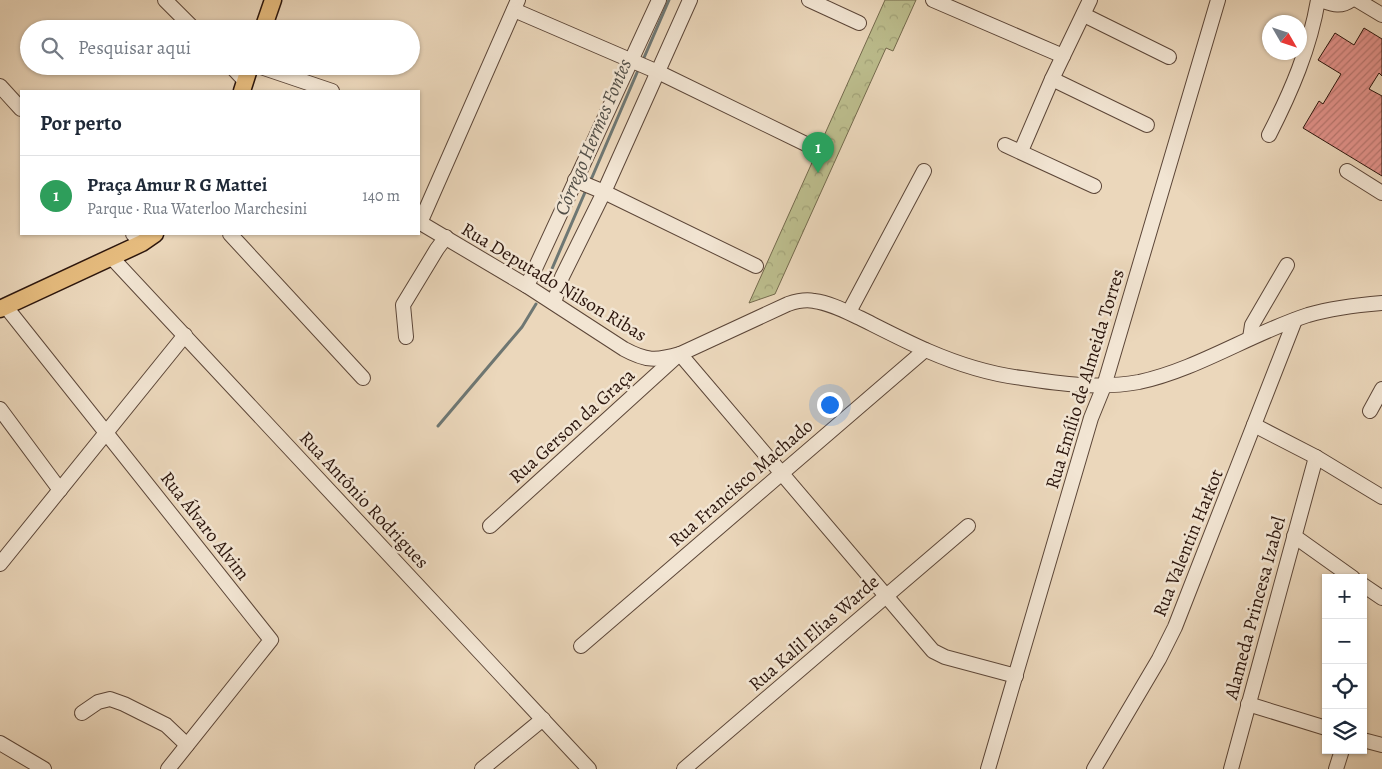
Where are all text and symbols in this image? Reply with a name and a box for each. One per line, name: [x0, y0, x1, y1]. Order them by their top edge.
north arrow: [1262, 15, 1307, 60]
search box: [20, 20, 420, 75]
icon: search: [38, 34, 66, 62]
text: Pesquisar aqui: [78, 35, 191, 61]
water label: Córrego Hermes Fontes: [548, 54, 638, 219]
text: Por perto: [40, 109, 122, 137]
pin: 1: [802, 132, 834, 173]
text: Praça Amur R G Mattei: [87, 172, 267, 198]
text: 1: [53, 185, 59, 207]
text: 140 m: [362, 185, 400, 207]
text: Parque · Rua Waterloo Marchesini: [87, 198, 307, 220]
street label: Rua Deputado Nilson Ribas: [456, 216, 652, 348]
street label: Rua Emílio de Almeida Torres: [1039, 266, 1131, 492]
street label: Rua Gerson da Graça: [503, 362, 641, 490]
your location: [817, 392, 843, 418]
street label: Rua Francisco Machado: [663, 413, 819, 553]
street label: Rua Antônio Rodrigues: [293, 426, 435, 574]
street label: Rua Valentin Harkot: [1147, 465, 1229, 621]
street label: Rua Álvaro Alvim: [154, 466, 256, 586]
street label: Alameda Princesa Izabel: [1218, 513, 1292, 703]
street label: Rua Kalil Elias Warde: [743, 569, 885, 697]
map controls: [1322, 574, 1367, 754]
button: +: [1322, 574, 1367, 619]
button: −: [1322, 619, 1367, 664]
button: locate: [1322, 664, 1367, 709]
button: layers: [1322, 709, 1367, 754]

